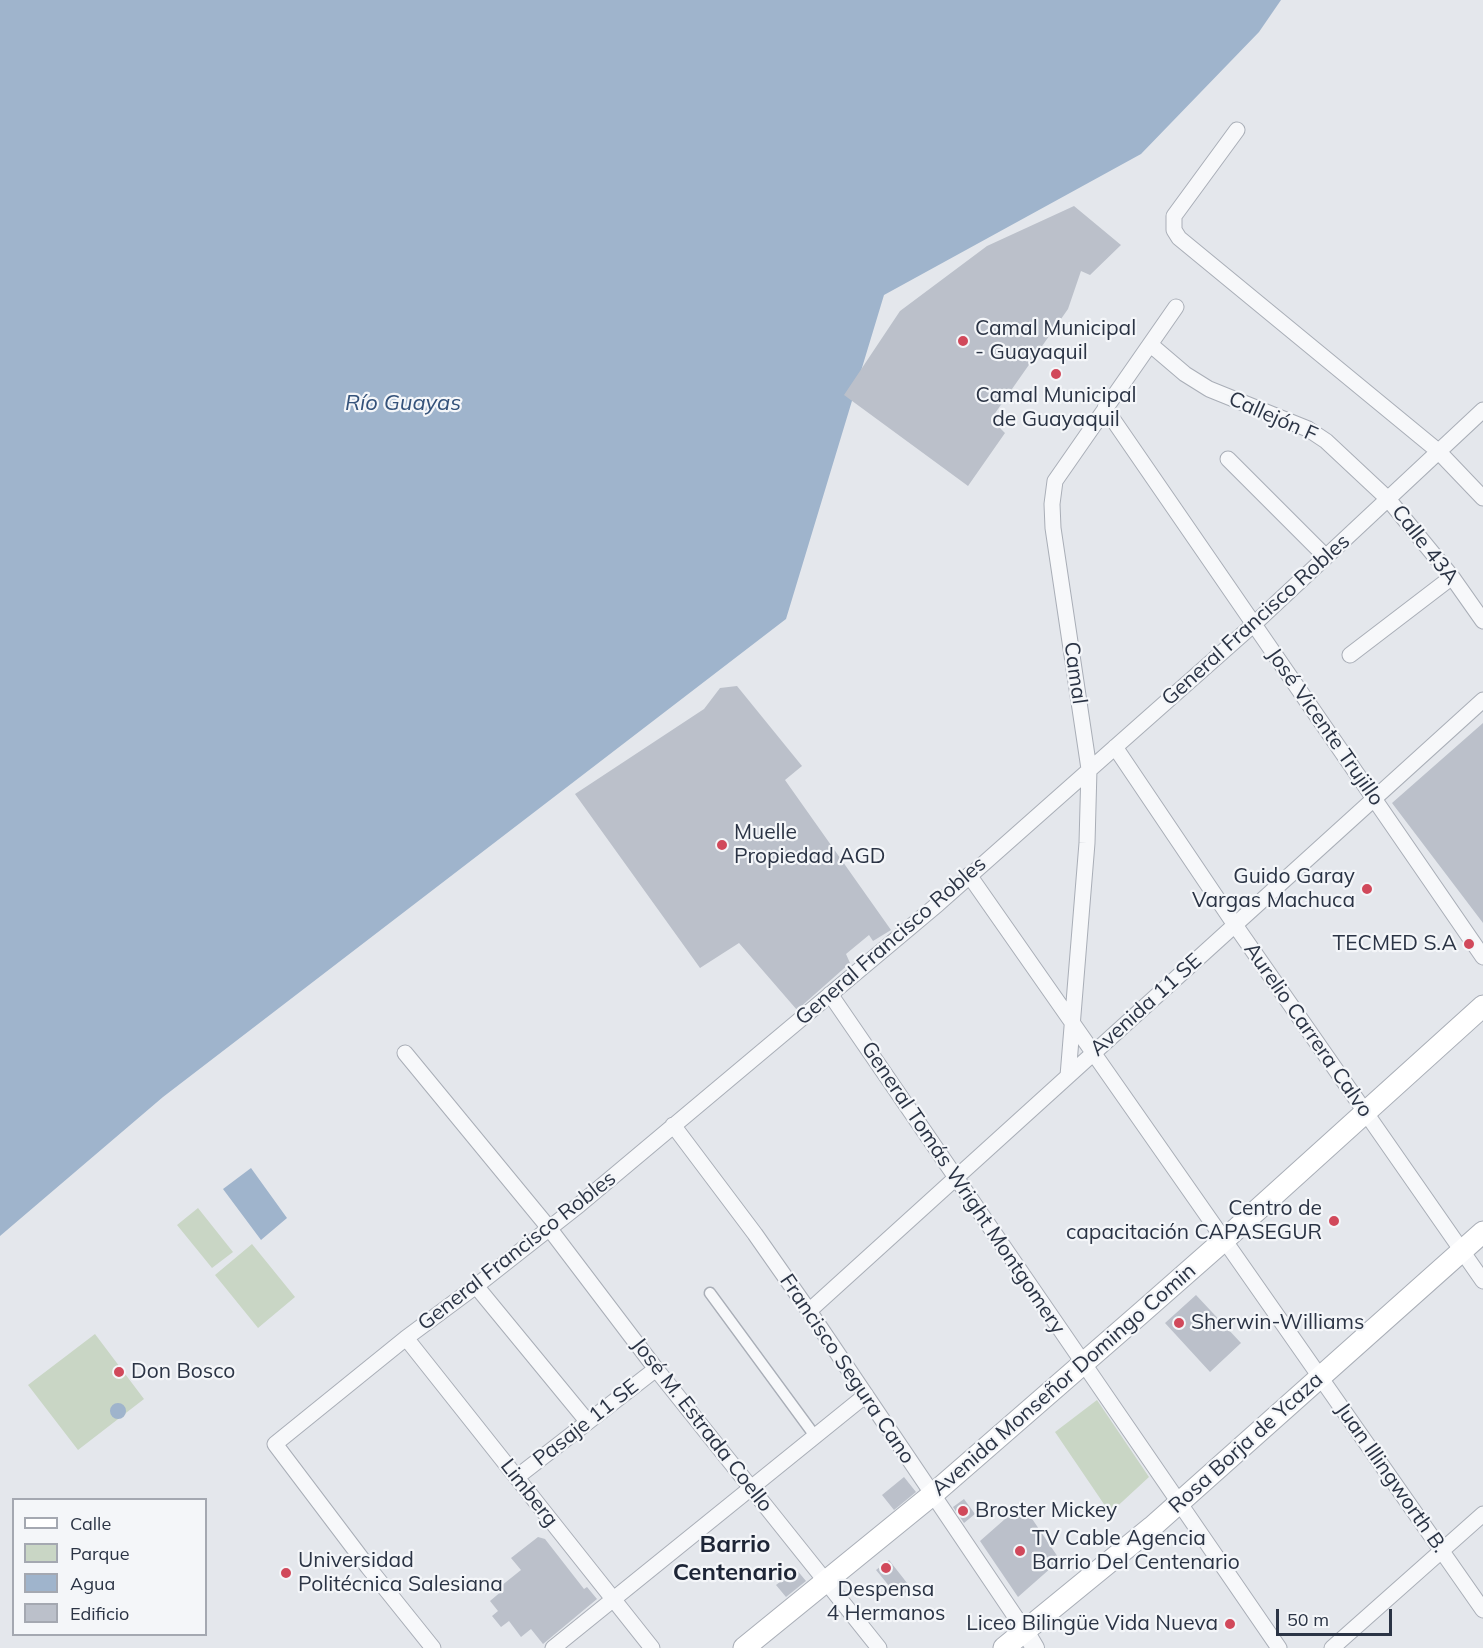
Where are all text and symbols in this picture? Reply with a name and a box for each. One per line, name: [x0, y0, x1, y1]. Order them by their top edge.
place label: Camal Municipal - Guayaquil: [975, 316, 1136, 366]
marker: Camal Municipal - Guayaquil: [956, 334, 970, 348]
marker: Camal Municipal de Guayaquil: [1049, 367, 1063, 381]
place label: Camal Municipal de Guayaquil: [975, 383, 1137, 433]
street label: Callejón F: [1225, 386, 1321, 448]
water label: Río Guayas: [345, 390, 461, 416]
street label: Calle 43A: [1386, 500, 1464, 590]
street label: General Francisco Robles: [1157, 529, 1355, 711]
street label: Camal: [1058, 640, 1092, 706]
street label: José Vicente Trujillo: [1261, 643, 1389, 811]
place label: Muelle Propiedad AGD: [734, 820, 885, 870]
marker: Muelle Propiedad AGD: [715, 838, 729, 852]
street label: General Francisco Robles: [791, 851, 991, 1031]
place label: Guido Garay Vargas Machuca: [1192, 864, 1355, 914]
marker: Guido Garay Vargas Machuca: [1360, 882, 1374, 896]
place label: TECMED S.A: [1333, 931, 1457, 957]
marker: TECMED S.A: [1462, 937, 1476, 951]
street label: Aurelio Carrera Calvo: [1238, 938, 1378, 1122]
street label: Avenida 11 SE: [1085, 948, 1207, 1062]
street label: General Tomás Wright Montgomery: [855, 1037, 1071, 1339]
street label: General Francisco Robles: [413, 1166, 621, 1336]
place label: Centro de capacitación CAPASEGUR: [1066, 1196, 1322, 1246]
marker: Centro de capacitación CAPASEGUR: [1327, 1214, 1341, 1228]
street label: Avenida Monseñor Domingo Comin: [927, 1258, 1201, 1502]
street label: Francisco Segura Cano: [774, 1269, 920, 1469]
place label: Sherwin-Williams: [1191, 1310, 1364, 1336]
marker: Sherwin-Williams: [1172, 1316, 1186, 1330]
street label: José M. Estrada Coello: [626, 1333, 778, 1517]
place label: Don Bosco: [131, 1359, 235, 1385]
marker: Don Bosco: [112, 1365, 126, 1379]
street label: Rosa Borja de Ycaza: [1164, 1367, 1328, 1519]
street label: Pasaje 11 SE: [528, 1374, 644, 1472]
street label: Juan Illingworth B.: [1330, 1398, 1452, 1558]
street label: Limberg: [495, 1454, 563, 1532]
legend: [12, 1498, 207, 1636]
place label: Broster Mickey: [975, 1498, 1117, 1524]
marker: Broster Mickey: [956, 1504, 970, 1518]
text: Calle: [70, 1512, 111, 1535]
place label: TV Cable Agencia Barrio Del Centenario: [1032, 1526, 1240, 1576]
district label: Barrio Centenario: [673, 1531, 797, 1587]
text: Parque: [70, 1542, 129, 1565]
marker: TV Cable Agencia Barrio Del Centenario: [1013, 1544, 1027, 1558]
place label: Universidad Politécnica Salesiana: [298, 1548, 503, 1598]
marker: Despensa 4 Hermanos: [879, 1561, 893, 1575]
marker: Universidad Politécnica Salesiana: [279, 1566, 293, 1580]
text: Agua: [70, 1572, 115, 1595]
place label: Despensa 4 Hermanos: [827, 1577, 945, 1627]
scale bar: [1279, 1597, 1394, 1635]
text: Edificio: [70, 1602, 129, 1625]
text: 50 m: [1287, 1608, 1329, 1631]
place label: Liceo Bilingüe Vida Nueva: [966, 1611, 1218, 1637]
marker: Liceo Bilingüe Vida Nueva: [1223, 1617, 1237, 1631]

